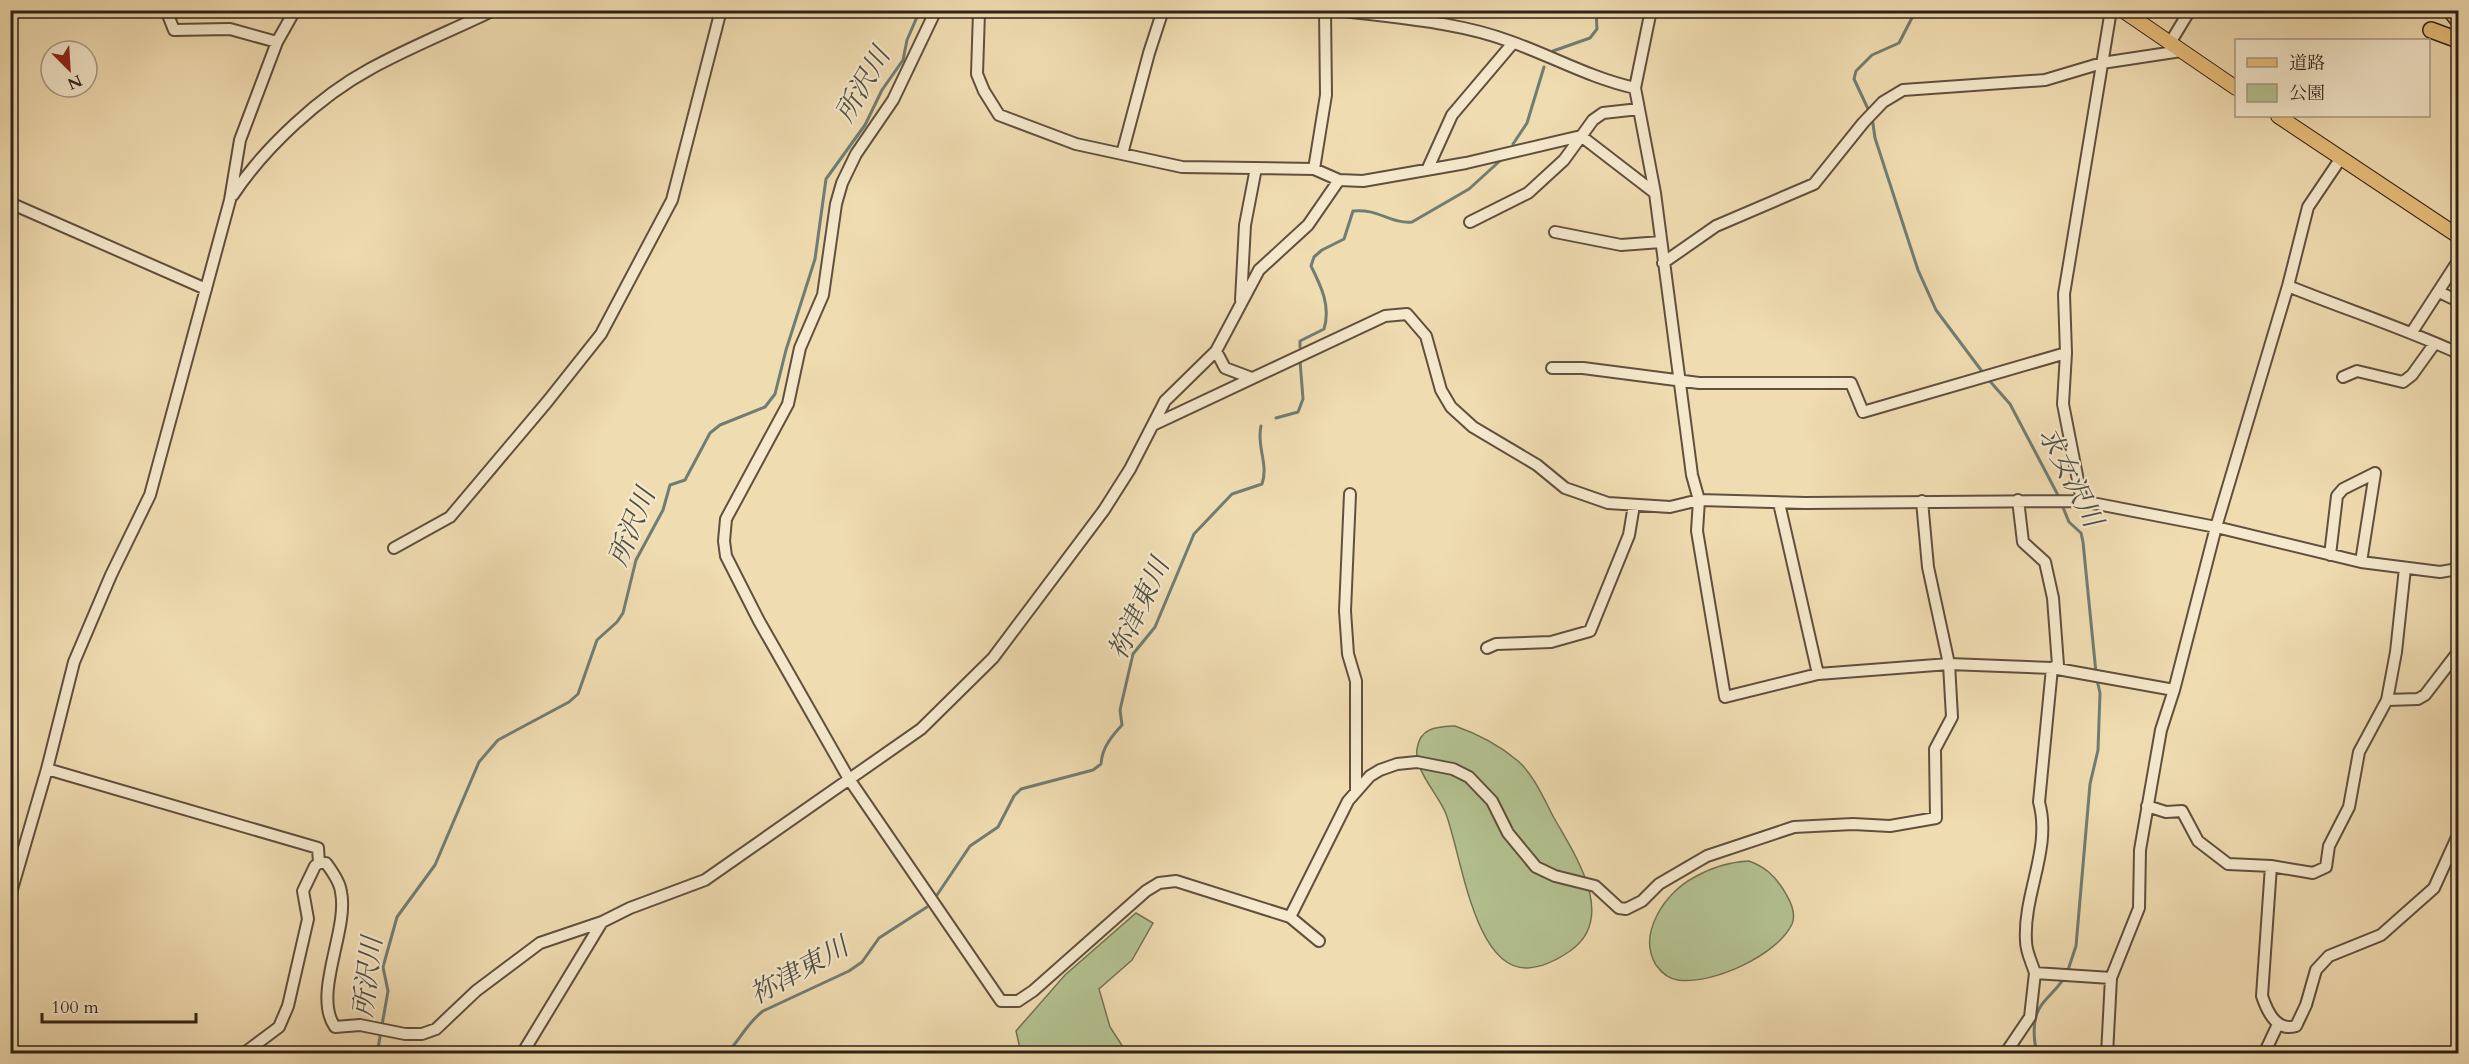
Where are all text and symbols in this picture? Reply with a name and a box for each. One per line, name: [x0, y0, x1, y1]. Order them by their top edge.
water label: 所沢川: [827, 38, 901, 129]
north arrow: [39, 39, 99, 99]
legend: [2235, 39, 2430, 117]
text: 道路: [2289, 51, 2325, 76]
text: N: [64, 69, 86, 95]
text: 公園: [2289, 81, 2325, 106]
water label: 求女沢川: [2029, 420, 2112, 536]
water label: 所沢川: [600, 480, 665, 571]
water label: 祢津東川: [1099, 550, 1180, 666]
water label: 祢津東川: [743, 927, 858, 1013]
water label: 所沢川: [345, 932, 392, 1019]
scale bar: [42, 986, 196, 1024]
text: 100 m: [51, 995, 99, 1020]

